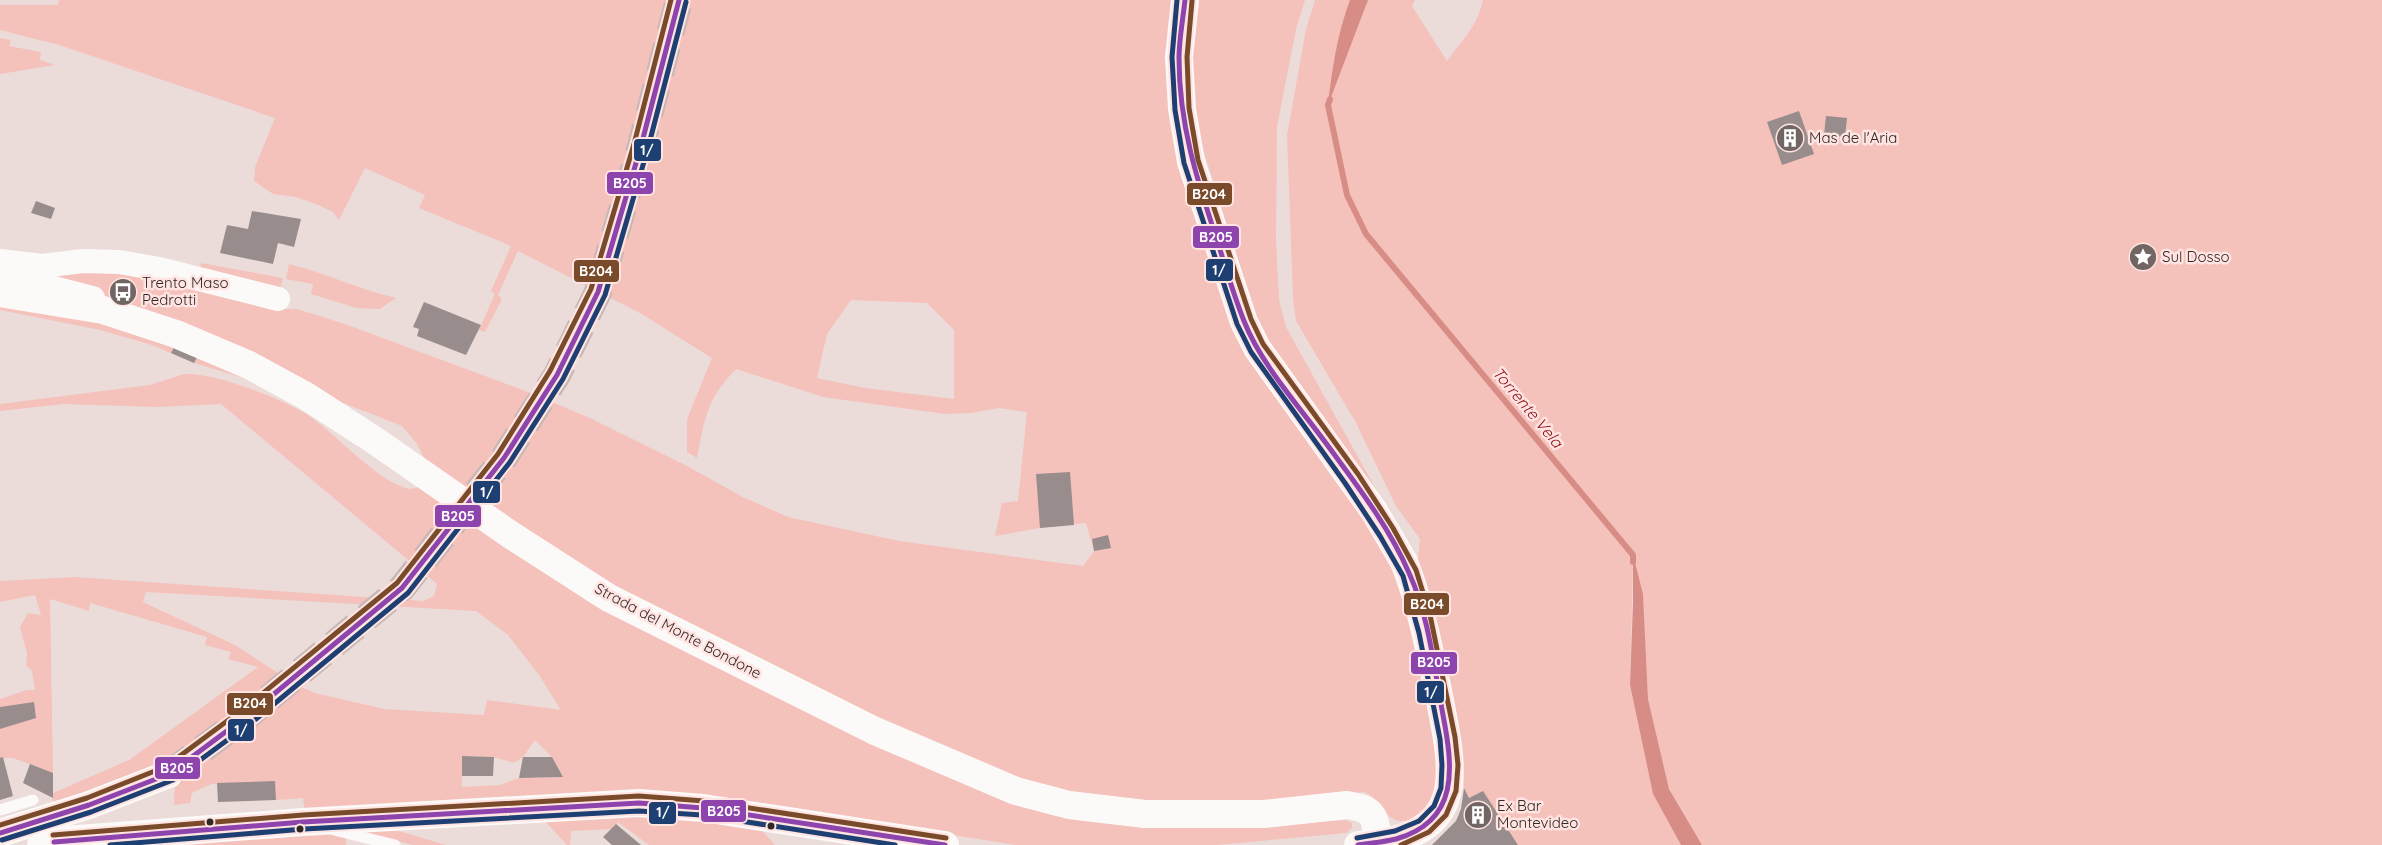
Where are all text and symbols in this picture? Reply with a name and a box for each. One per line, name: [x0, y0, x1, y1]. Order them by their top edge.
building icon: Mas de l'Aria: [1775, 123, 1805, 153]
place label: Mas de l'Aria: [1809, 128, 1897, 147]
line badge: 1/: [633, 138, 662, 162]
text: 1/: [640, 141, 654, 159]
line badge: B205: [606, 171, 654, 195]
text: B205: [613, 174, 647, 192]
line badge: B204: [1186, 182, 1233, 206]
text: B204: [1192, 185, 1226, 203]
line badge: B205: [1192, 225, 1240, 249]
text: B205: [1199, 228, 1233, 246]
place icon: Sul Dosso: [2128, 242, 2158, 272]
place label: Sul Dosso: [2162, 247, 2230, 266]
line badge: 1/: [1205, 258, 1234, 282]
line badge: B204: [573, 259, 620, 283]
text: 1/: [1212, 261, 1226, 279]
text: B204: [579, 262, 613, 280]
place label: Trento Maso Pedrotti: [142, 273, 229, 309]
bus stop icon: Trento Maso Pedrotti: [108, 277, 138, 307]
water label: Torrente Vela: [1488, 363, 1568, 452]
line badge: 1/: [472, 480, 501, 504]
text: 1/: [480, 483, 494, 501]
line badge: B205: [434, 504, 482, 528]
text: B205: [441, 507, 475, 525]
street label: Strada del Monte Bondone: [592, 578, 765, 683]
line badge: B204: [1403, 592, 1450, 616]
text: B204: [1410, 595, 1444, 613]
line badge: B205: [1410, 651, 1458, 675]
text: B205: [1417, 653, 1451, 671]
line badge: 1/: [1416, 680, 1445, 704]
text: 1/: [1424, 683, 1438, 701]
line badge: B204: [226, 692, 274, 716]
text: B204: [233, 694, 267, 712]
line badge: 1/: [227, 718, 255, 742]
text: 1/: [234, 721, 248, 739]
line badge: B205: [154, 756, 201, 780]
text: B205: [160, 759, 194, 777]
place label: Ex Bar Montevideo: [1497, 796, 1578, 832]
line badge: B205: [700, 799, 747, 823]
building icon: Ex Bar Montevideo: [1463, 800, 1493, 830]
line badge: 1/: [648, 801, 677, 825]
text: B205: [707, 802, 741, 820]
text: 1/: [656, 803, 670, 821]
unlabelled marker: [205, 817, 215, 827]
unlabelled marker: [766, 821, 776, 831]
unlabelled marker: [295, 824, 305, 834]

